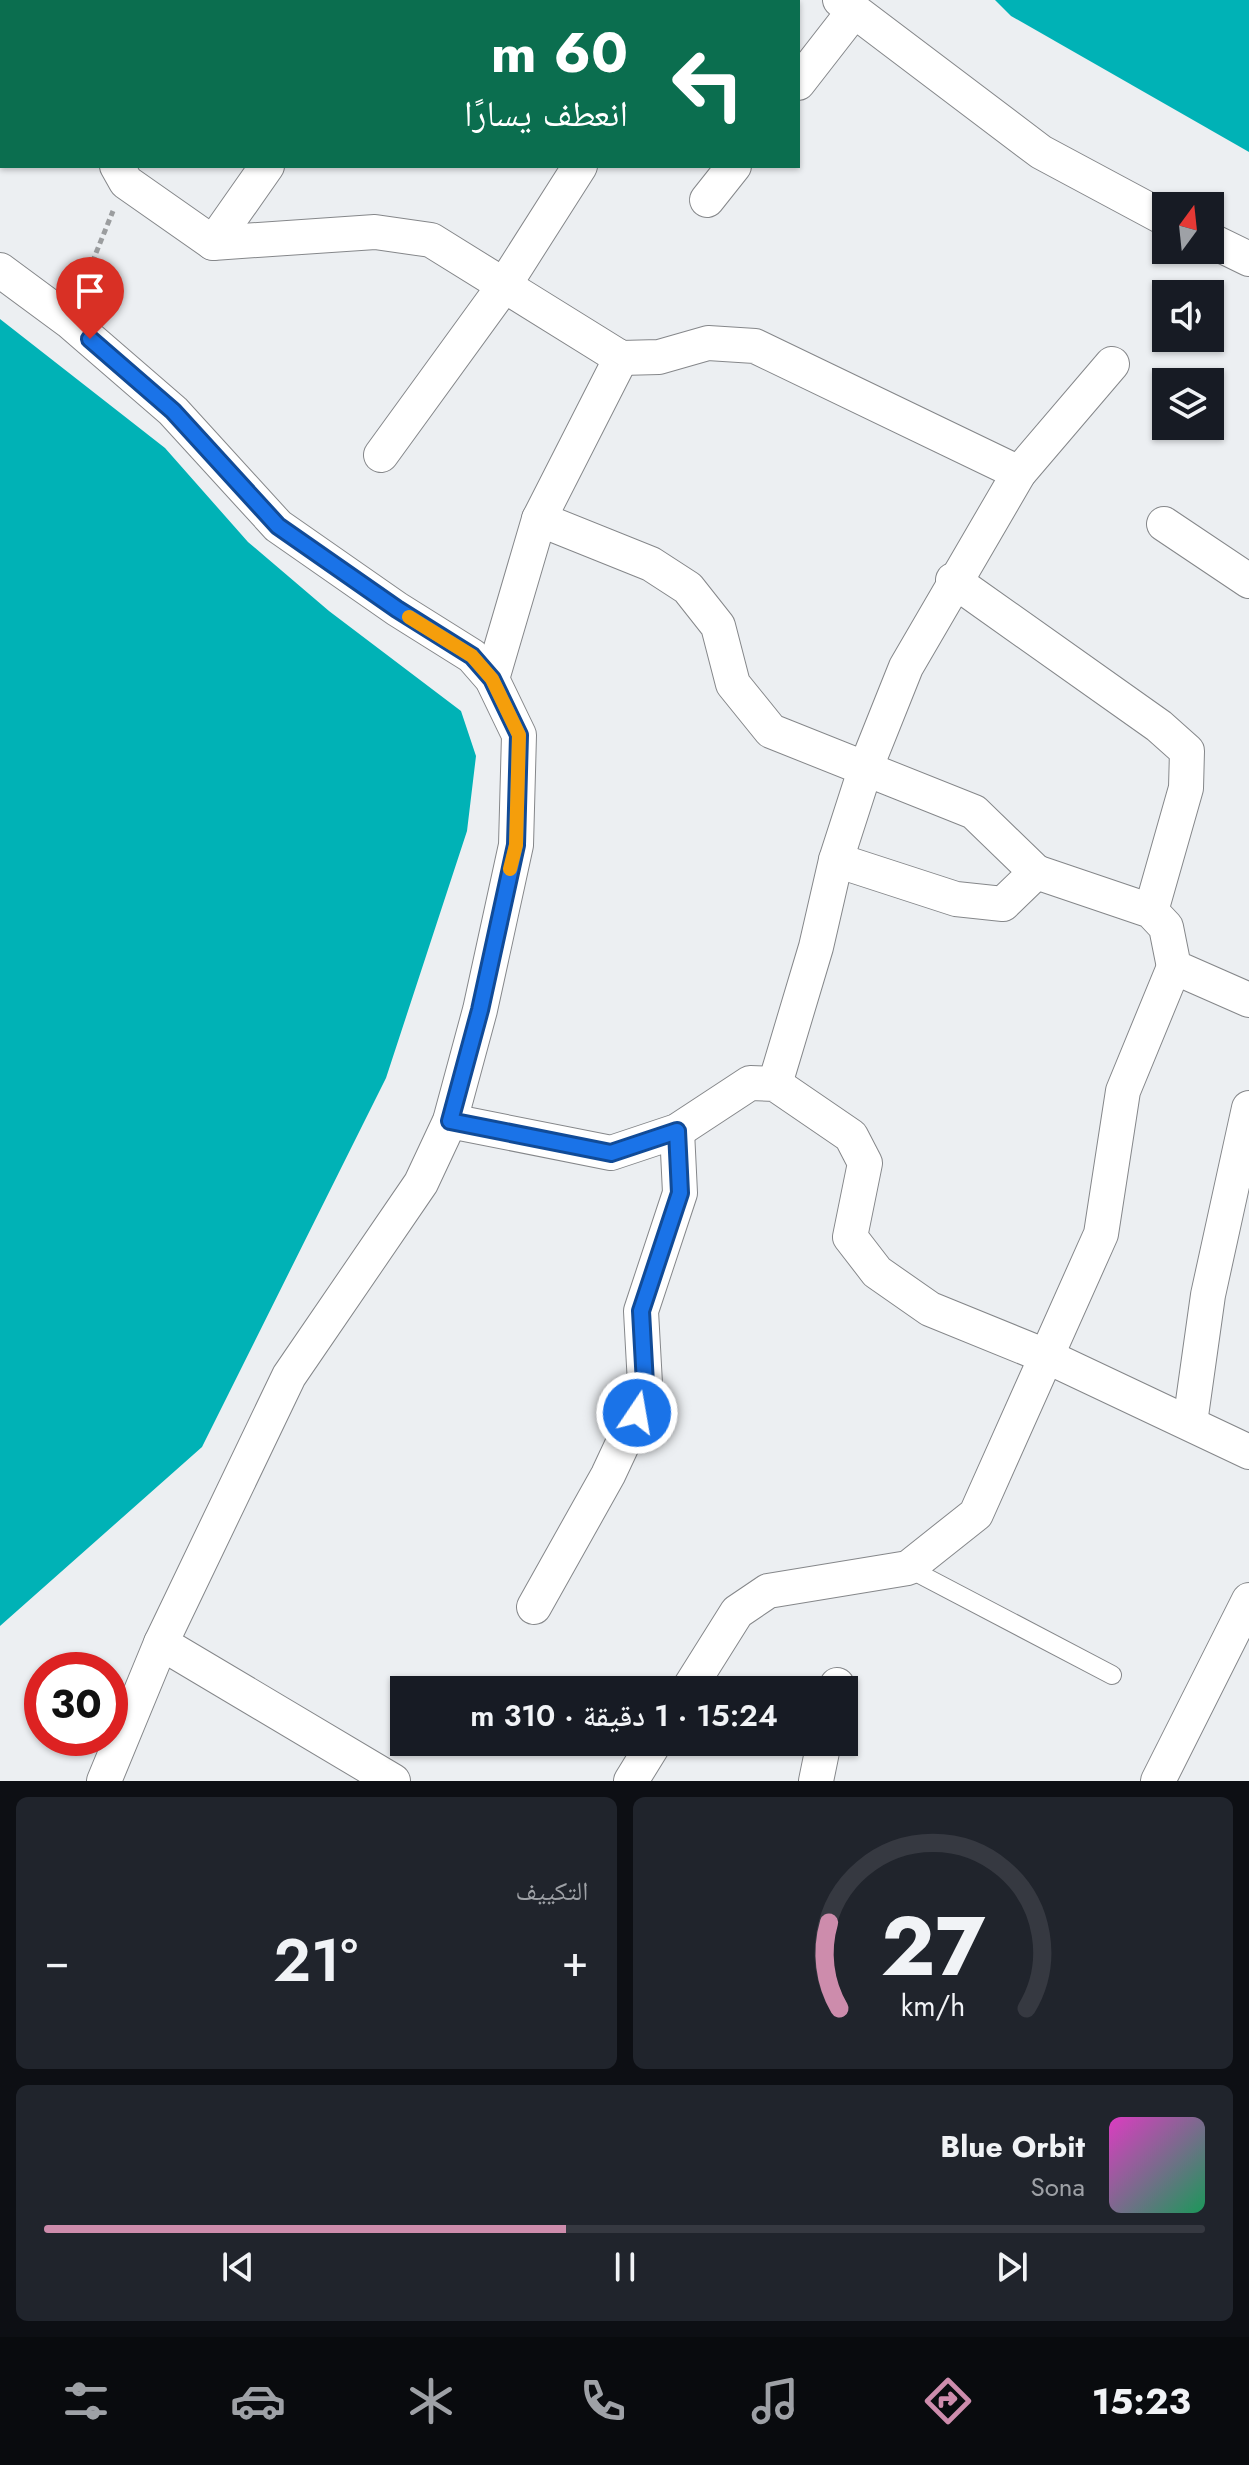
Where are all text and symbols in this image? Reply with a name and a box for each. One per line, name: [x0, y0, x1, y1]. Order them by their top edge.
text: 60 m: [491, 12, 628, 93]
icon: left: [656, 32, 760, 136]
text: انعطف يسارًا: [464, 87, 628, 139]
north arrow: [1152, 192, 1224, 264]
map controls: [1152, 192, 1224, 440]
pin: [56, 257, 124, 339]
icon: arrive: [68, 269, 112, 313]
button: sound: [1152, 280, 1224, 352]
button: layers: [1152, 368, 1224, 440]
position arrow: [595, 1371, 679, 1455]
speed limit sign: 30: [24, 1652, 128, 1756]
text: 15:24 · 1 دقيقة · 310 m: [470, 1694, 778, 1737]
text: التكييف: [516, 1872, 589, 1910]
text: 27: [880, 1886, 985, 2006]
text: 21°: [273, 1917, 358, 2004]
text: −: [44, 1929, 70, 1993]
text: +: [561, 1929, 588, 1993]
text: km/h: [900, 1985, 965, 2027]
text: Blue Orbit: [940, 2125, 1085, 2168]
text: Sona: [1030, 2168, 1085, 2206]
icon: previous: [216, 2245, 260, 2289]
icon: pause: [603, 2245, 647, 2289]
icon: next: [990, 2245, 1034, 2289]
icon: filters: [58, 2373, 114, 2429]
icon: car: [230, 2373, 286, 2429]
icon: climate: [403, 2373, 459, 2429]
icon: phone: [575, 2373, 631, 2429]
icon: music: [747, 2373, 803, 2429]
icon: directions: [920, 2373, 976, 2429]
text: 15:23: [1092, 2375, 1191, 2427]

